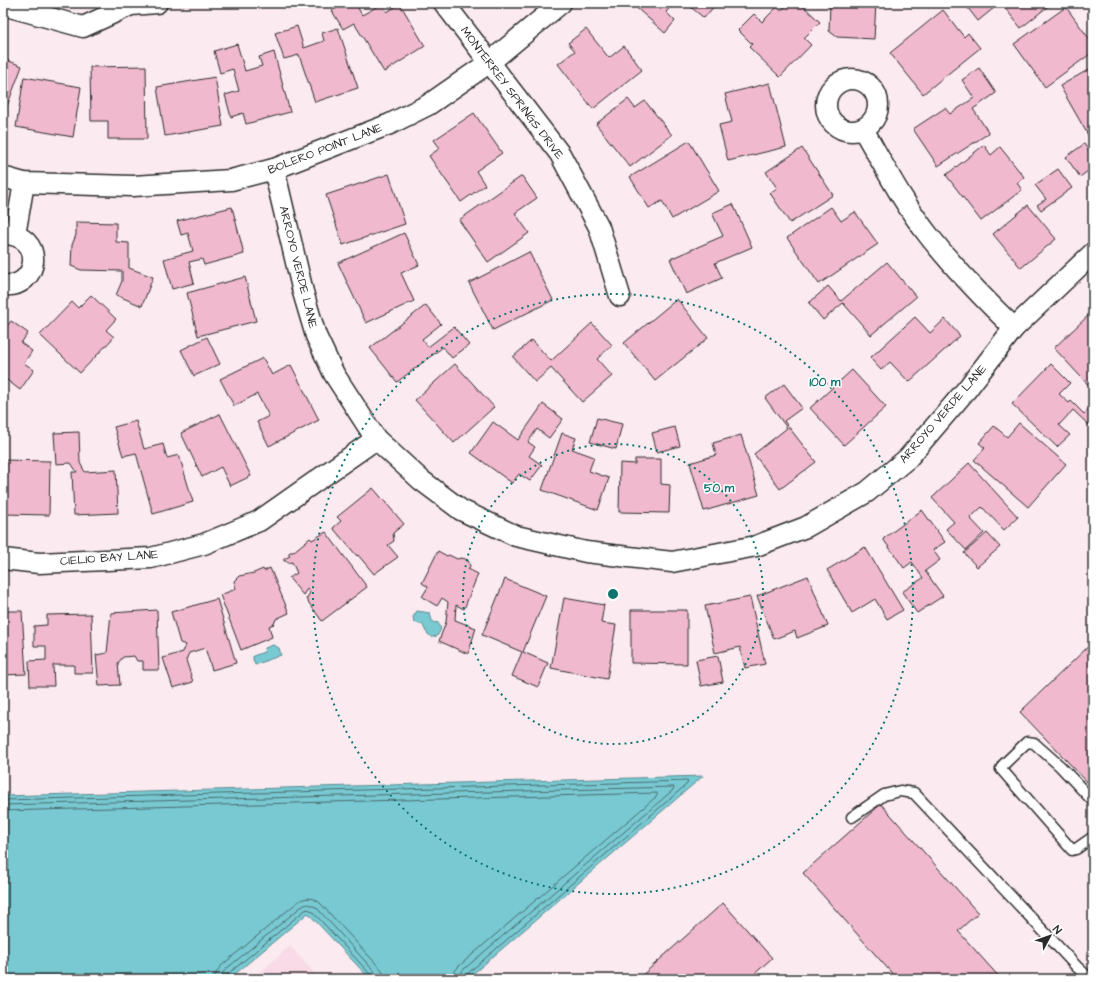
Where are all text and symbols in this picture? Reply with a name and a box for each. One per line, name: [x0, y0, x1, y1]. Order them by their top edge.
street label: MONTERREY SPRINGS DRIVE: [456, 23, 568, 163]
street label: BOLERO POINT LANE: [265, 119, 385, 179]
street label: ARROYO VERDE LANE: [275, 204, 321, 330]
street label: ARROYO VERDE LANE: [895, 361, 991, 467]
text: 100 m: [810, 374, 841, 391]
text: 50 m: [704, 480, 735, 497]
street label: CIELIO BAY LANE: [59, 546, 159, 570]
centre of rings: [606, 587, 620, 601]
north arrow: [1030, 916, 1070, 956]
text: N: [1049, 922, 1065, 937]

